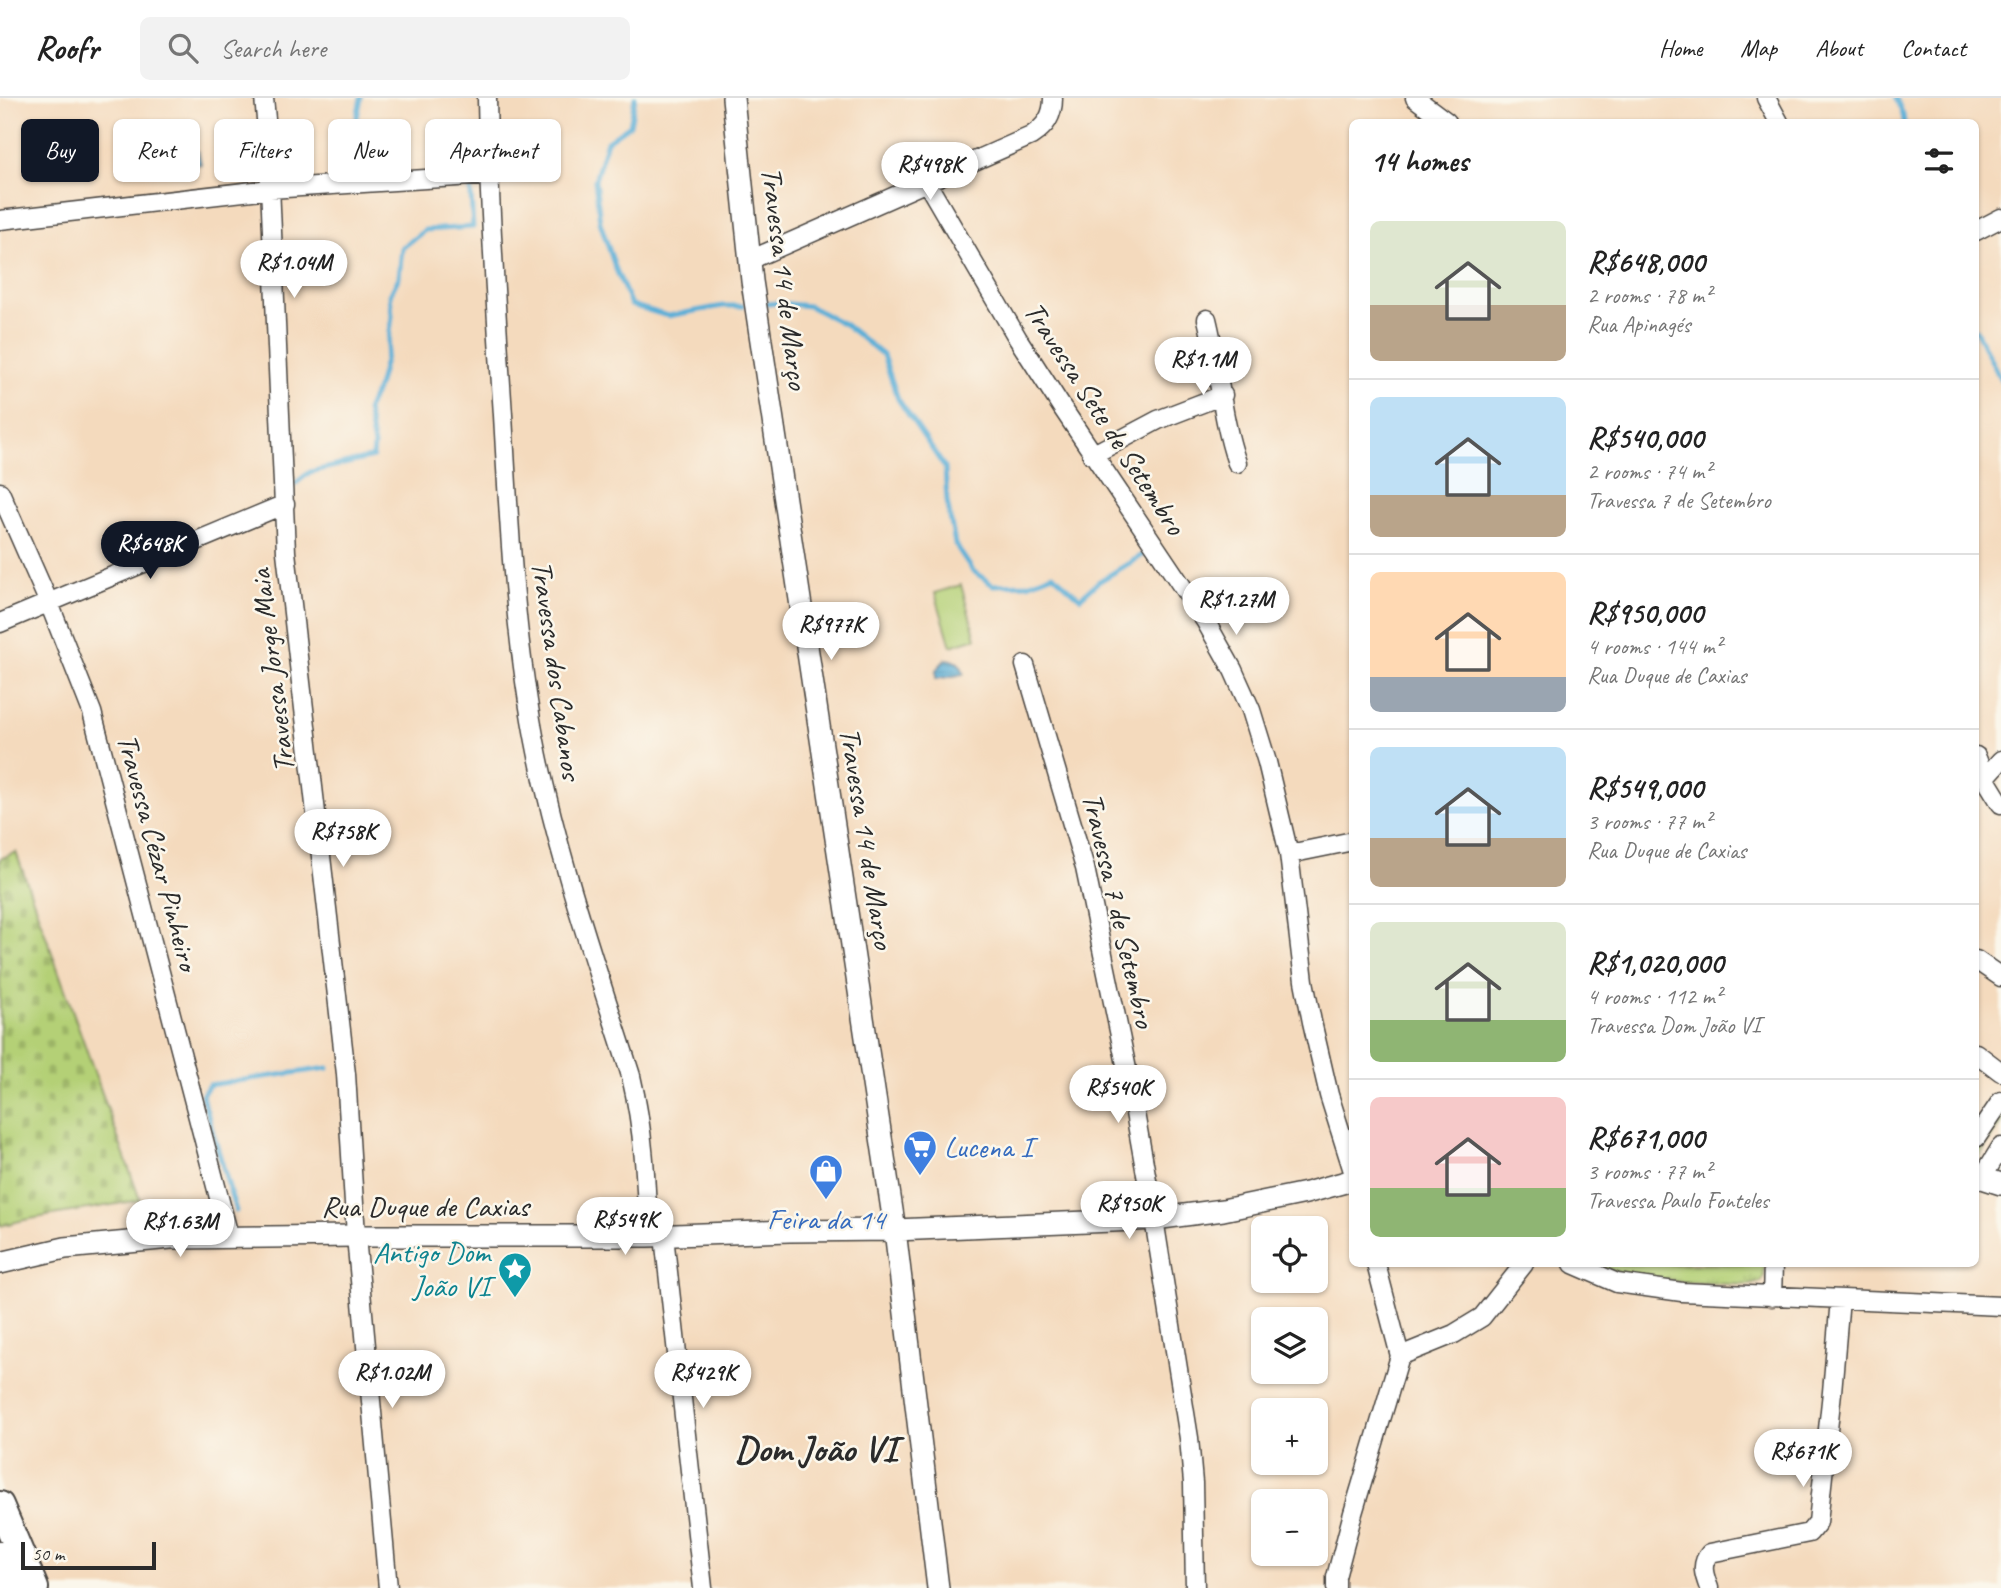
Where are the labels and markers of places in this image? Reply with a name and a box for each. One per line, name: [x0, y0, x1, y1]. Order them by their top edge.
pin: R$498K: [873, 142, 987, 202]
pin: R$1.04M: [229, 240, 359, 300]
pin: R$1.1M: [1146, 338, 1260, 397]
pin: R$648K: [93, 522, 207, 581]
pin: R$1.27M: [1171, 578, 1301, 637]
pin: R$977K: [774, 602, 888, 662]
pin: R$758K: [286, 810, 400, 869]
pin: R$540K: [1061, 1066, 1175, 1125]
supermarket icon: Lucena I: [901, 1128, 939, 1177]
place label: Lucena I: [944, 1128, 1039, 1166]
shop icon: Feira da 14: [807, 1152, 845, 1201]
pin: R$950K: [1072, 1182, 1186, 1241]
pin: R$549K: [568, 1198, 682, 1257]
pin: R$1.63M: [115, 1200, 245, 1259]
place label: Feira da 14: [767, 1200, 888, 1238]
place label: Antigo Dom João VI: [373, 1233, 497, 1305]
place icon: Antigo Dom João VI: [496, 1250, 534, 1299]
pin: R$1.02M: [327, 1350, 457, 1410]
pin: R$429K: [646, 1350, 760, 1410]
pin: R$671K: [1746, 1430, 1860, 1489]

